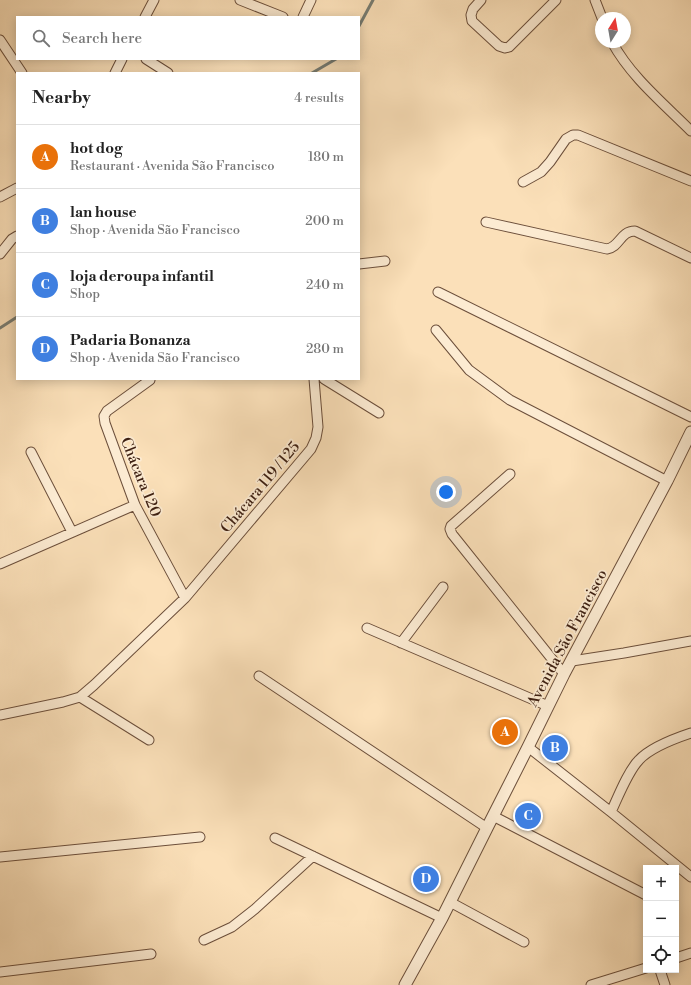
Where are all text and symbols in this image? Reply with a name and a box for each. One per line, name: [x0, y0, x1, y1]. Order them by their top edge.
north arrow: [595, 12, 631, 48]
search box: [16, 16, 360, 60]
icon: search: [30, 27, 52, 49]
text: Search here: [62, 29, 142, 48]
text: Nearby: [32, 87, 91, 109]
text: 4 results: [294, 90, 344, 106]
text: hot dog: [70, 139, 123, 158]
text: A: [40, 149, 50, 165]
text: 180 m: [308, 149, 344, 165]
text: Restaurant · Avenida São Francisco: [70, 158, 275, 174]
text: lan house: [70, 203, 136, 222]
text: B: [40, 213, 50, 229]
text: 200 m: [305, 213, 344, 229]
text: Shop · Avenida São Francisco: [70, 222, 240, 238]
text: loja deroupa infantil: [70, 267, 214, 286]
text: C: [40, 277, 50, 293]
text: 240 m: [306, 277, 344, 293]
text: Shop: [70, 286, 100, 302]
text: Padaria Bonanza: [70, 331, 191, 350]
text: D: [40, 341, 50, 357]
text: 280 m: [306, 341, 344, 357]
text: Shop · Avenida São Francisco: [70, 350, 240, 366]
street label: Chácara 120: [116, 435, 165, 520]
street label: Chácara 119 / 125: [217, 438, 304, 537]
your location: [436, 482, 456, 502]
street label: Avenida São Francisco: [523, 566, 612, 711]
pin: A: [492, 717, 518, 747]
pin: B: [542, 733, 568, 763]
pin: C: [515, 801, 541, 831]
pin: D: [413, 864, 439, 894]
map controls: [643, 865, 679, 973]
button: +: [643, 865, 679, 901]
button: −: [643, 901, 679, 937]
button: locate: [643, 937, 679, 973]

